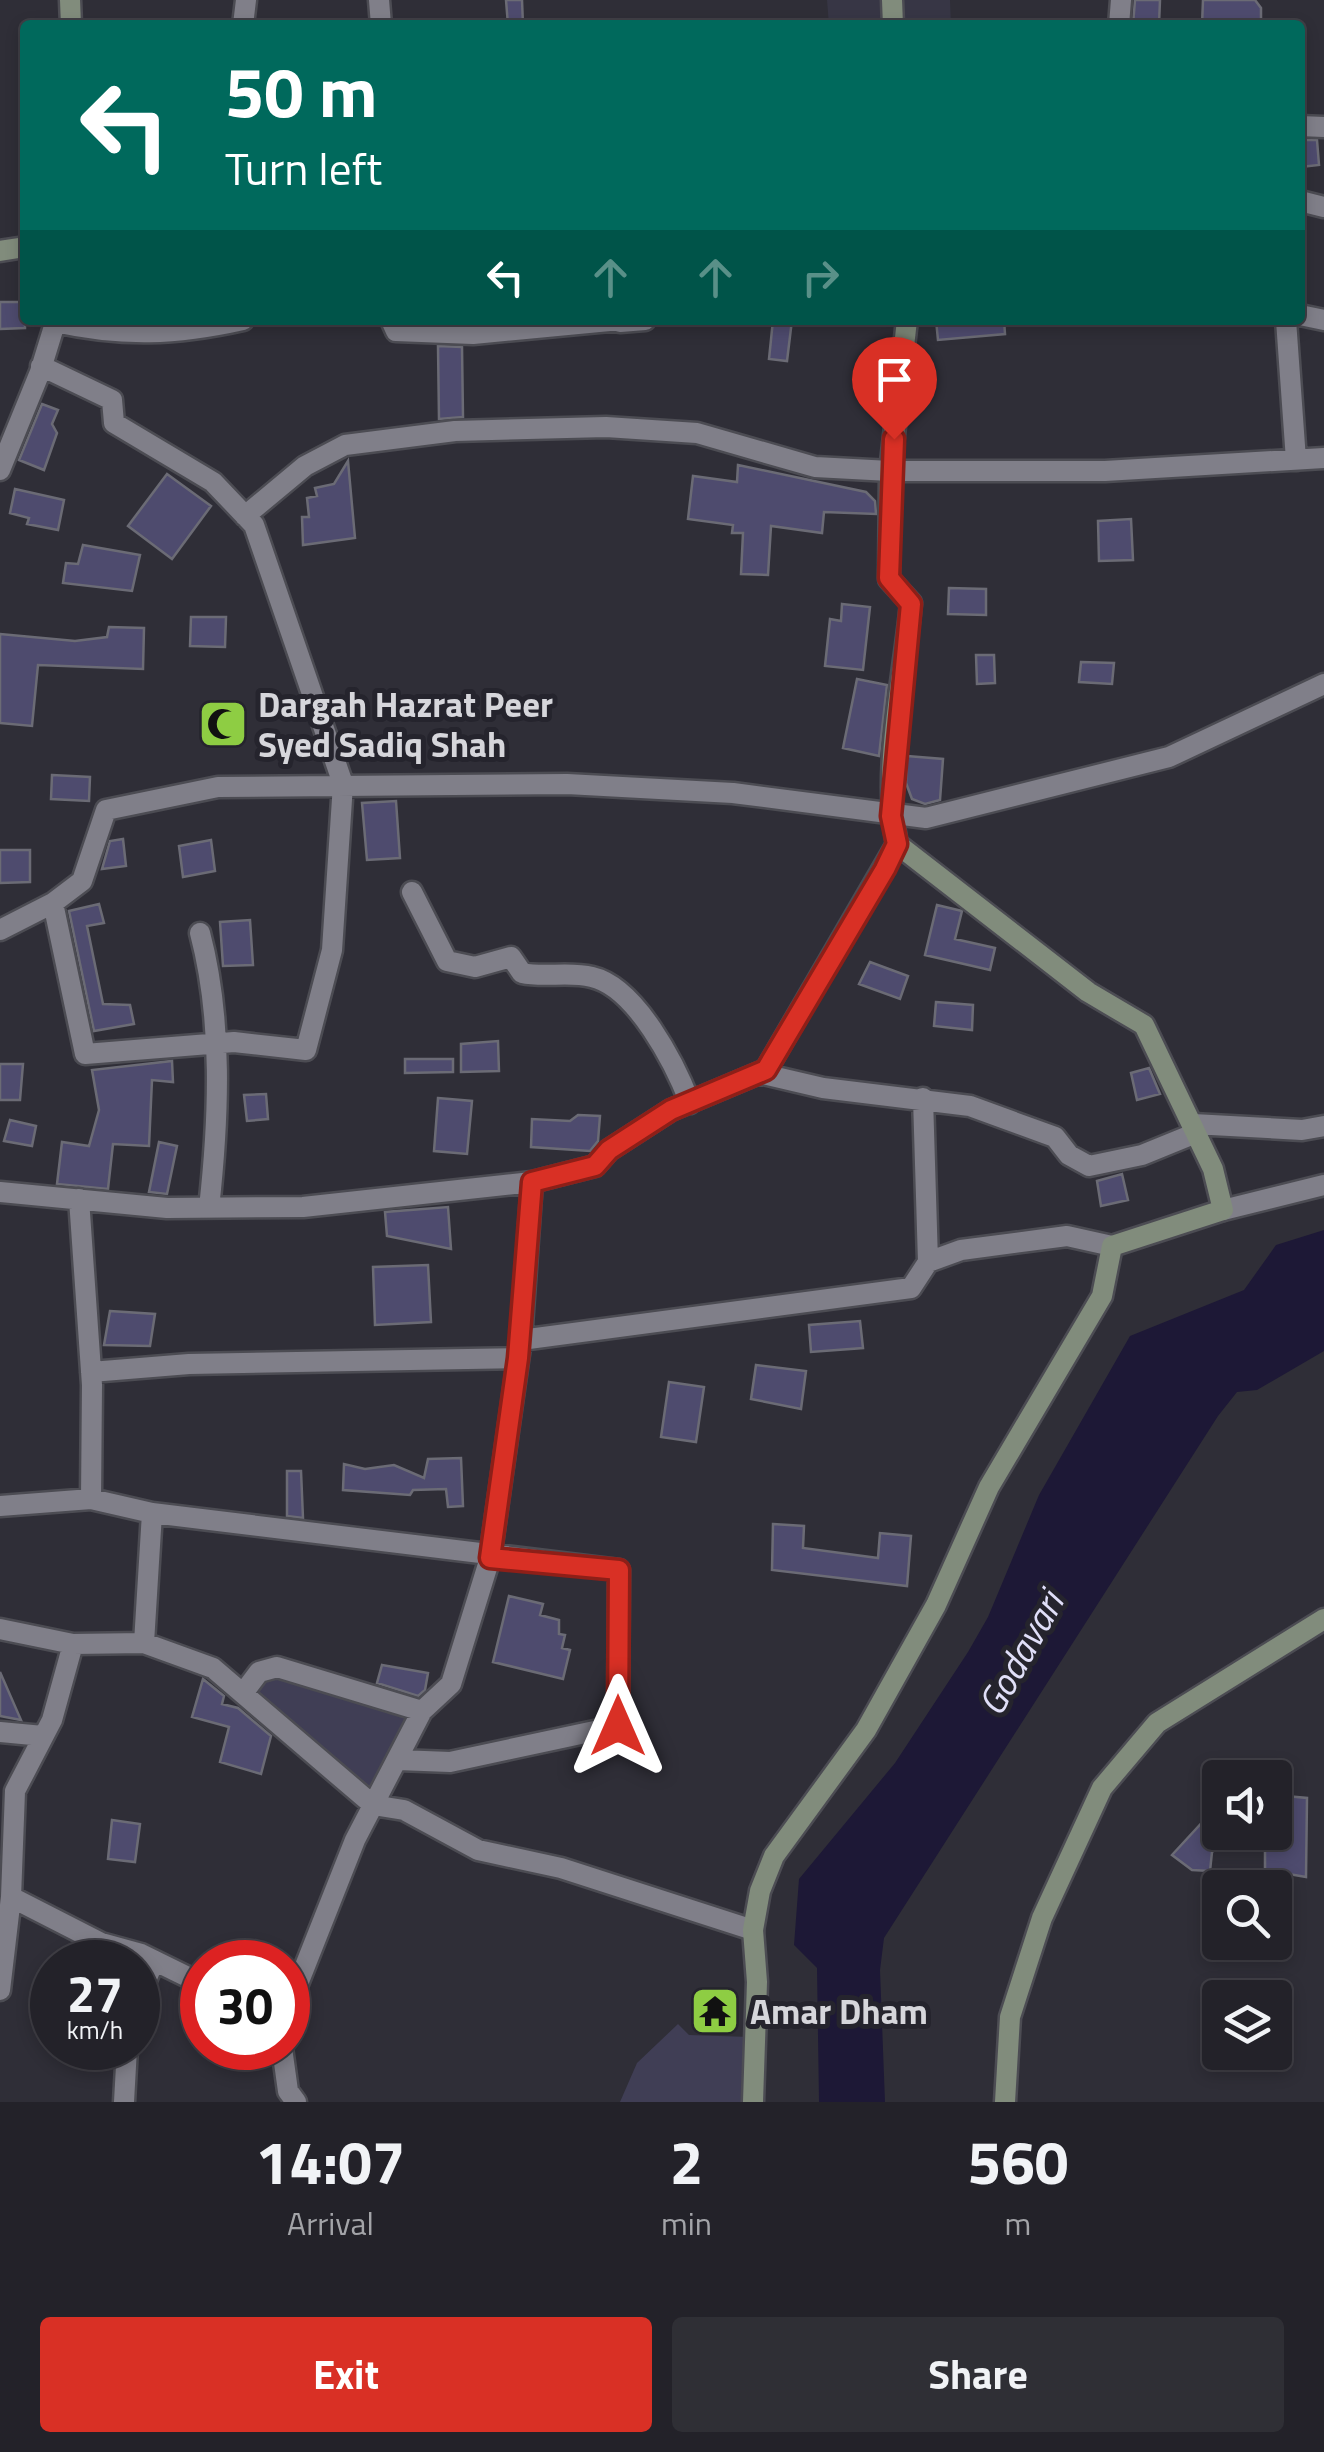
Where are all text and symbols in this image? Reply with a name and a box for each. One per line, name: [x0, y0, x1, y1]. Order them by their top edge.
text: 50 m: [225, 38, 378, 144]
icon: left: [60, 60, 190, 190]
text: Turn left: [225, 134, 382, 202]
icon: left: [478, 250, 533, 305]
icon: ahead: [583, 250, 638, 305]
icon: ahead: [688, 250, 743, 305]
icon: right: [793, 250, 848, 305]
pin: [852, 337, 937, 440]
icon: arrive: [867, 352, 922, 407]
place label: Dargah Hazrat Peer Syed Sadiq Shah: [258, 677, 553, 771]
mosque icon: Dargah Hazrat Peer Syed Sadiq Shah: [197, 698, 249, 750]
water label: Godavari: [962, 1577, 1080, 1726]
position arrow: [566, 1674, 670, 1778]
map controls: [1202, 1760, 1292, 2070]
button: sound: [1202, 1760, 1292, 1850]
button: search: [1202, 1870, 1292, 1960]
speed limit sign: 30: [180, 1940, 310, 2070]
text: 27: [67, 1955, 123, 2031]
button: layers: [1202, 1980, 1292, 2070]
place label: Amar Dham: [750, 1984, 928, 2038]
temple icon: Amar Dham: [689, 1985, 741, 2037]
text: km/h: [67, 2011, 123, 2049]
text: 14:07: [256, 2116, 405, 2207]
text: 2: [670, 2116, 703, 2207]
text: 560: [968, 2116, 1068, 2207]
text: Arrival: [287, 2199, 374, 2247]
text: min: [661, 2199, 712, 2247]
text: m: [1005, 2199, 1031, 2247]
button: Exit: [40, 2317, 652, 2432]
button: Share: [672, 2317, 1284, 2432]

